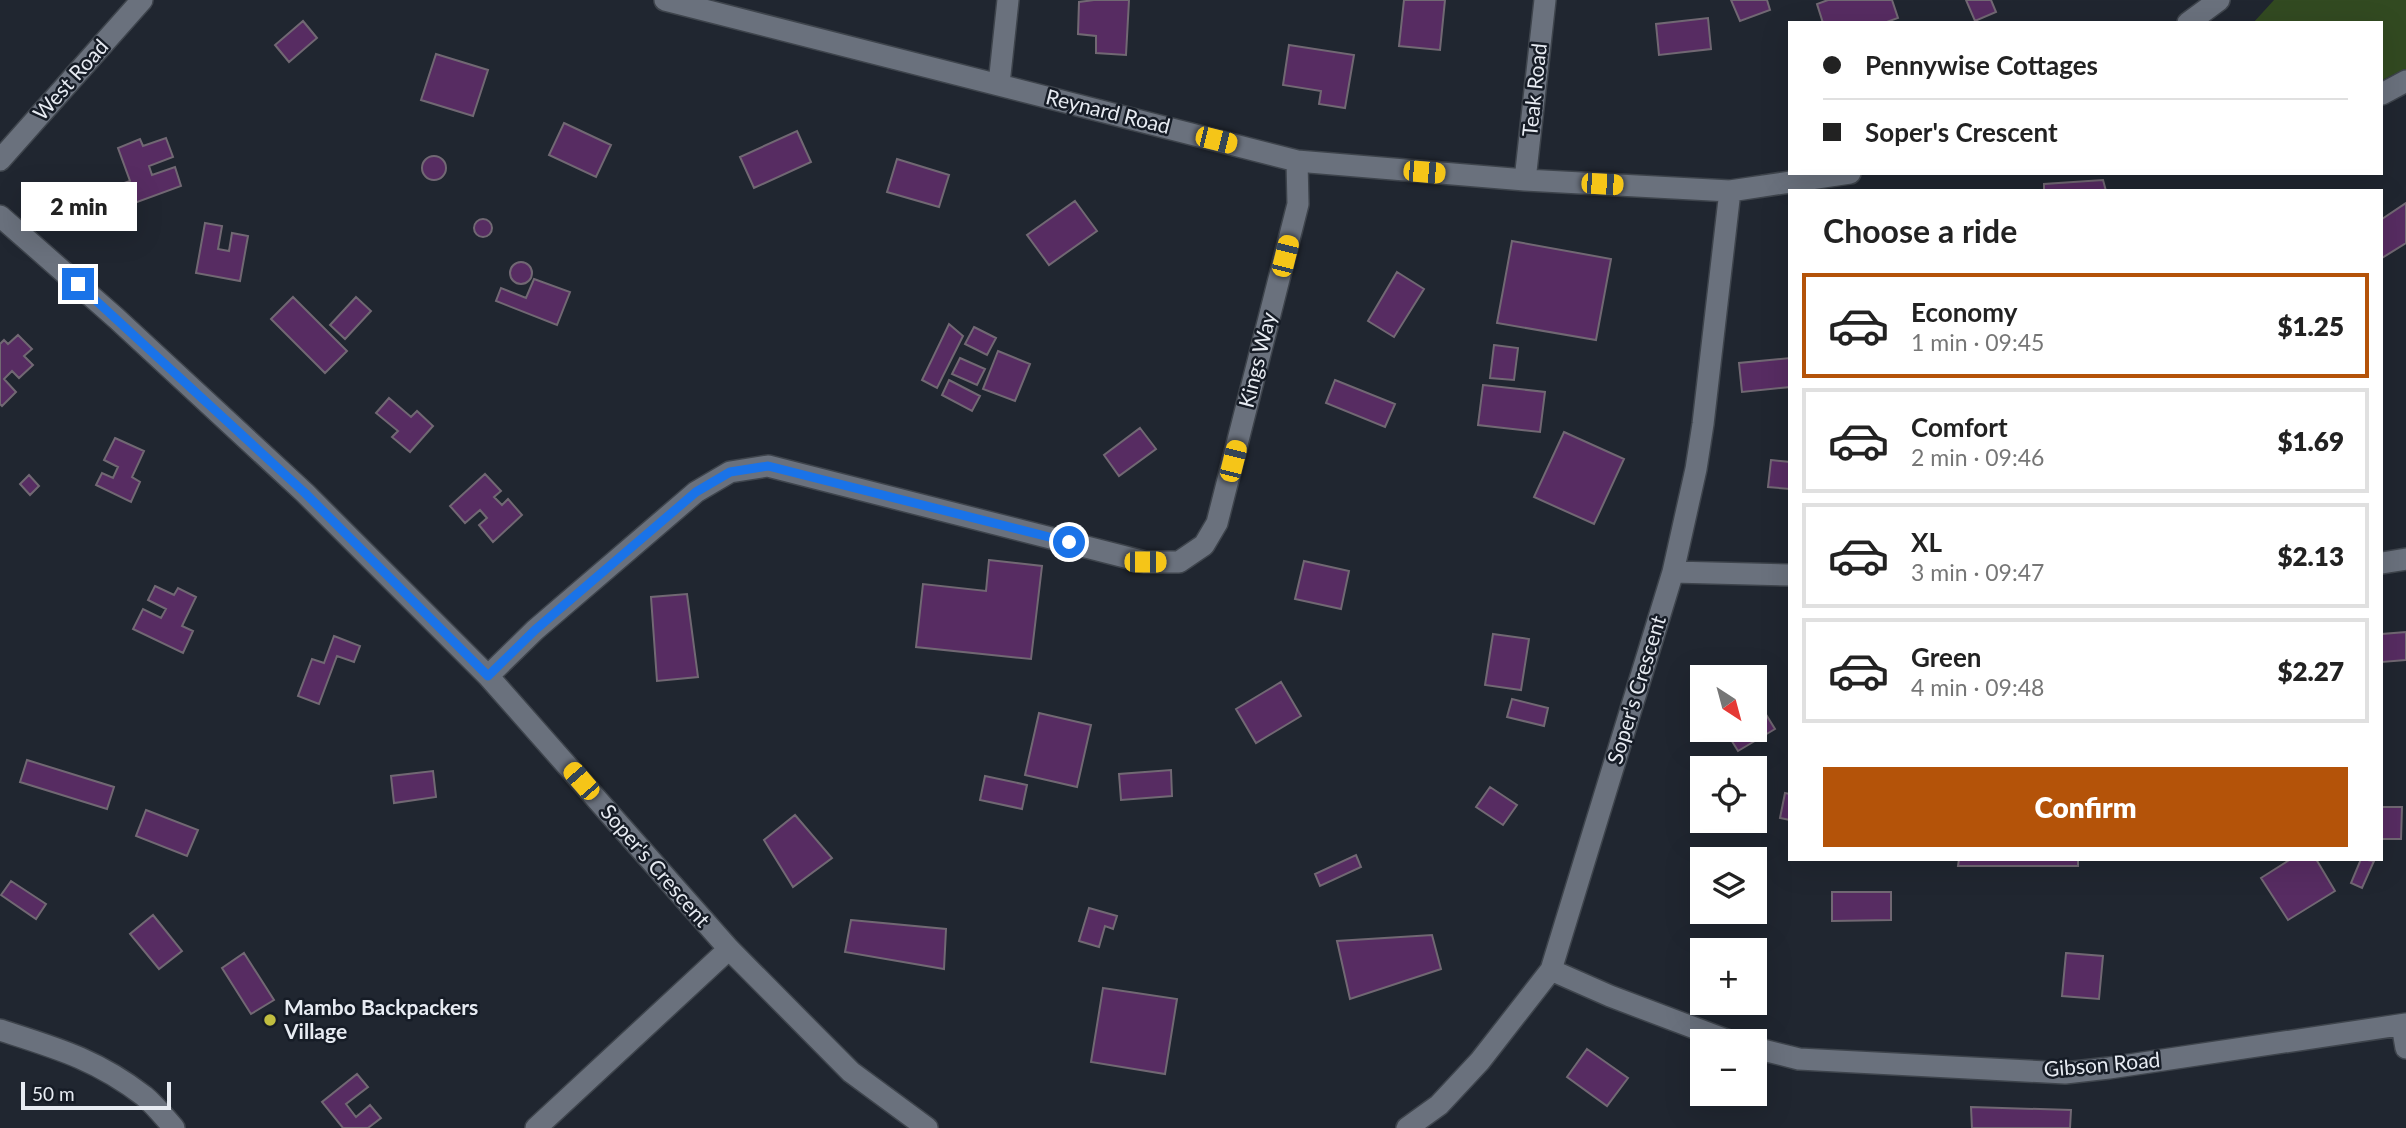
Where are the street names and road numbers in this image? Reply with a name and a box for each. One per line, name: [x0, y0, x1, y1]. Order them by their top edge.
street label: West Road: [27, 33, 113, 125]
street label: Teak Road: [1516, 42, 1551, 138]
street label: Reynard Road: [1044, 83, 1173, 138]
street label: Kings Way: [1233, 309, 1280, 410]
street label: Soper's Crescent: [1601, 612, 1670, 767]
street label: Soper's Crescent: [596, 799, 716, 932]
street label: Gibson Road: [2043, 1046, 2161, 1081]

